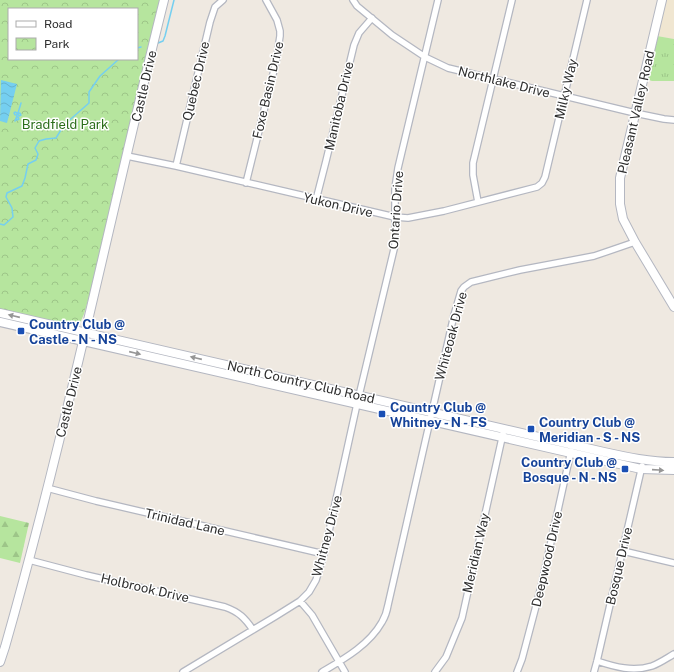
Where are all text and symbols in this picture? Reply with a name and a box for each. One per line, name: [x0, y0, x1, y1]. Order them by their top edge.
legend: [8, 8, 138, 60]
text: Road: [44, 17, 72, 31]
text: Park: [44, 37, 70, 51]
street label: Quebec Drive: [180, 40, 212, 122]
street label: Foxe Basin Drive: [250, 40, 286, 140]
street label: Castle Drive: [129, 49, 159, 123]
street label: Pleasant Valley Road: [615, 49, 657, 175]
street label: Milky Way: [552, 57, 580, 121]
street label: Manitoba Drive: [321, 60, 357, 152]
street label: Northlake Drive: [457, 63, 551, 101]
park label: Bradfield Park: [22, 117, 108, 132]
street label: Ontario Drive: [386, 170, 406, 250]
street label: Yukon Drive: [302, 190, 374, 220]
street label: Whiteoak Drive: [432, 290, 470, 382]
one-way arrow: [8, 313, 20, 319]
place label: Country Club @ Castle - N - NS: [29, 317, 125, 347]
marker: Country Club @ Castle - N - NS: [16, 326, 26, 336]
one-way arrow: [129, 351, 141, 357]
one-way arrow: [189, 355, 202, 361]
street label: North Country Club Road: [226, 358, 376, 406]
street label: Castle Drive: [53, 365, 85, 439]
place label: Country Club @ Whitney - N - FS: [390, 400, 487, 430]
marker: Country Club @ Whitney - N - FS: [377, 409, 387, 419]
place label: Country Club @ Meridian - S - NS: [539, 415, 640, 445]
marker: Country Club @ Meridian - S - NS: [526, 424, 536, 434]
place label: Country Club @ Bosque - N - NS: [521, 455, 617, 485]
marker: Country Club @ Bosque - N - NS: [620, 464, 630, 474]
one-way arrow: [652, 466, 664, 473]
street label: Whitney Drive: [309, 493, 345, 579]
street label: Trinidad Lane: [144, 506, 226, 538]
street label: Deepwood Drive: [529, 510, 565, 608]
street label: Meridian Way: [460, 512, 492, 594]
street label: Bosque Drive: [603, 526, 635, 606]
street label: Holbrook Drive: [99, 571, 191, 605]

